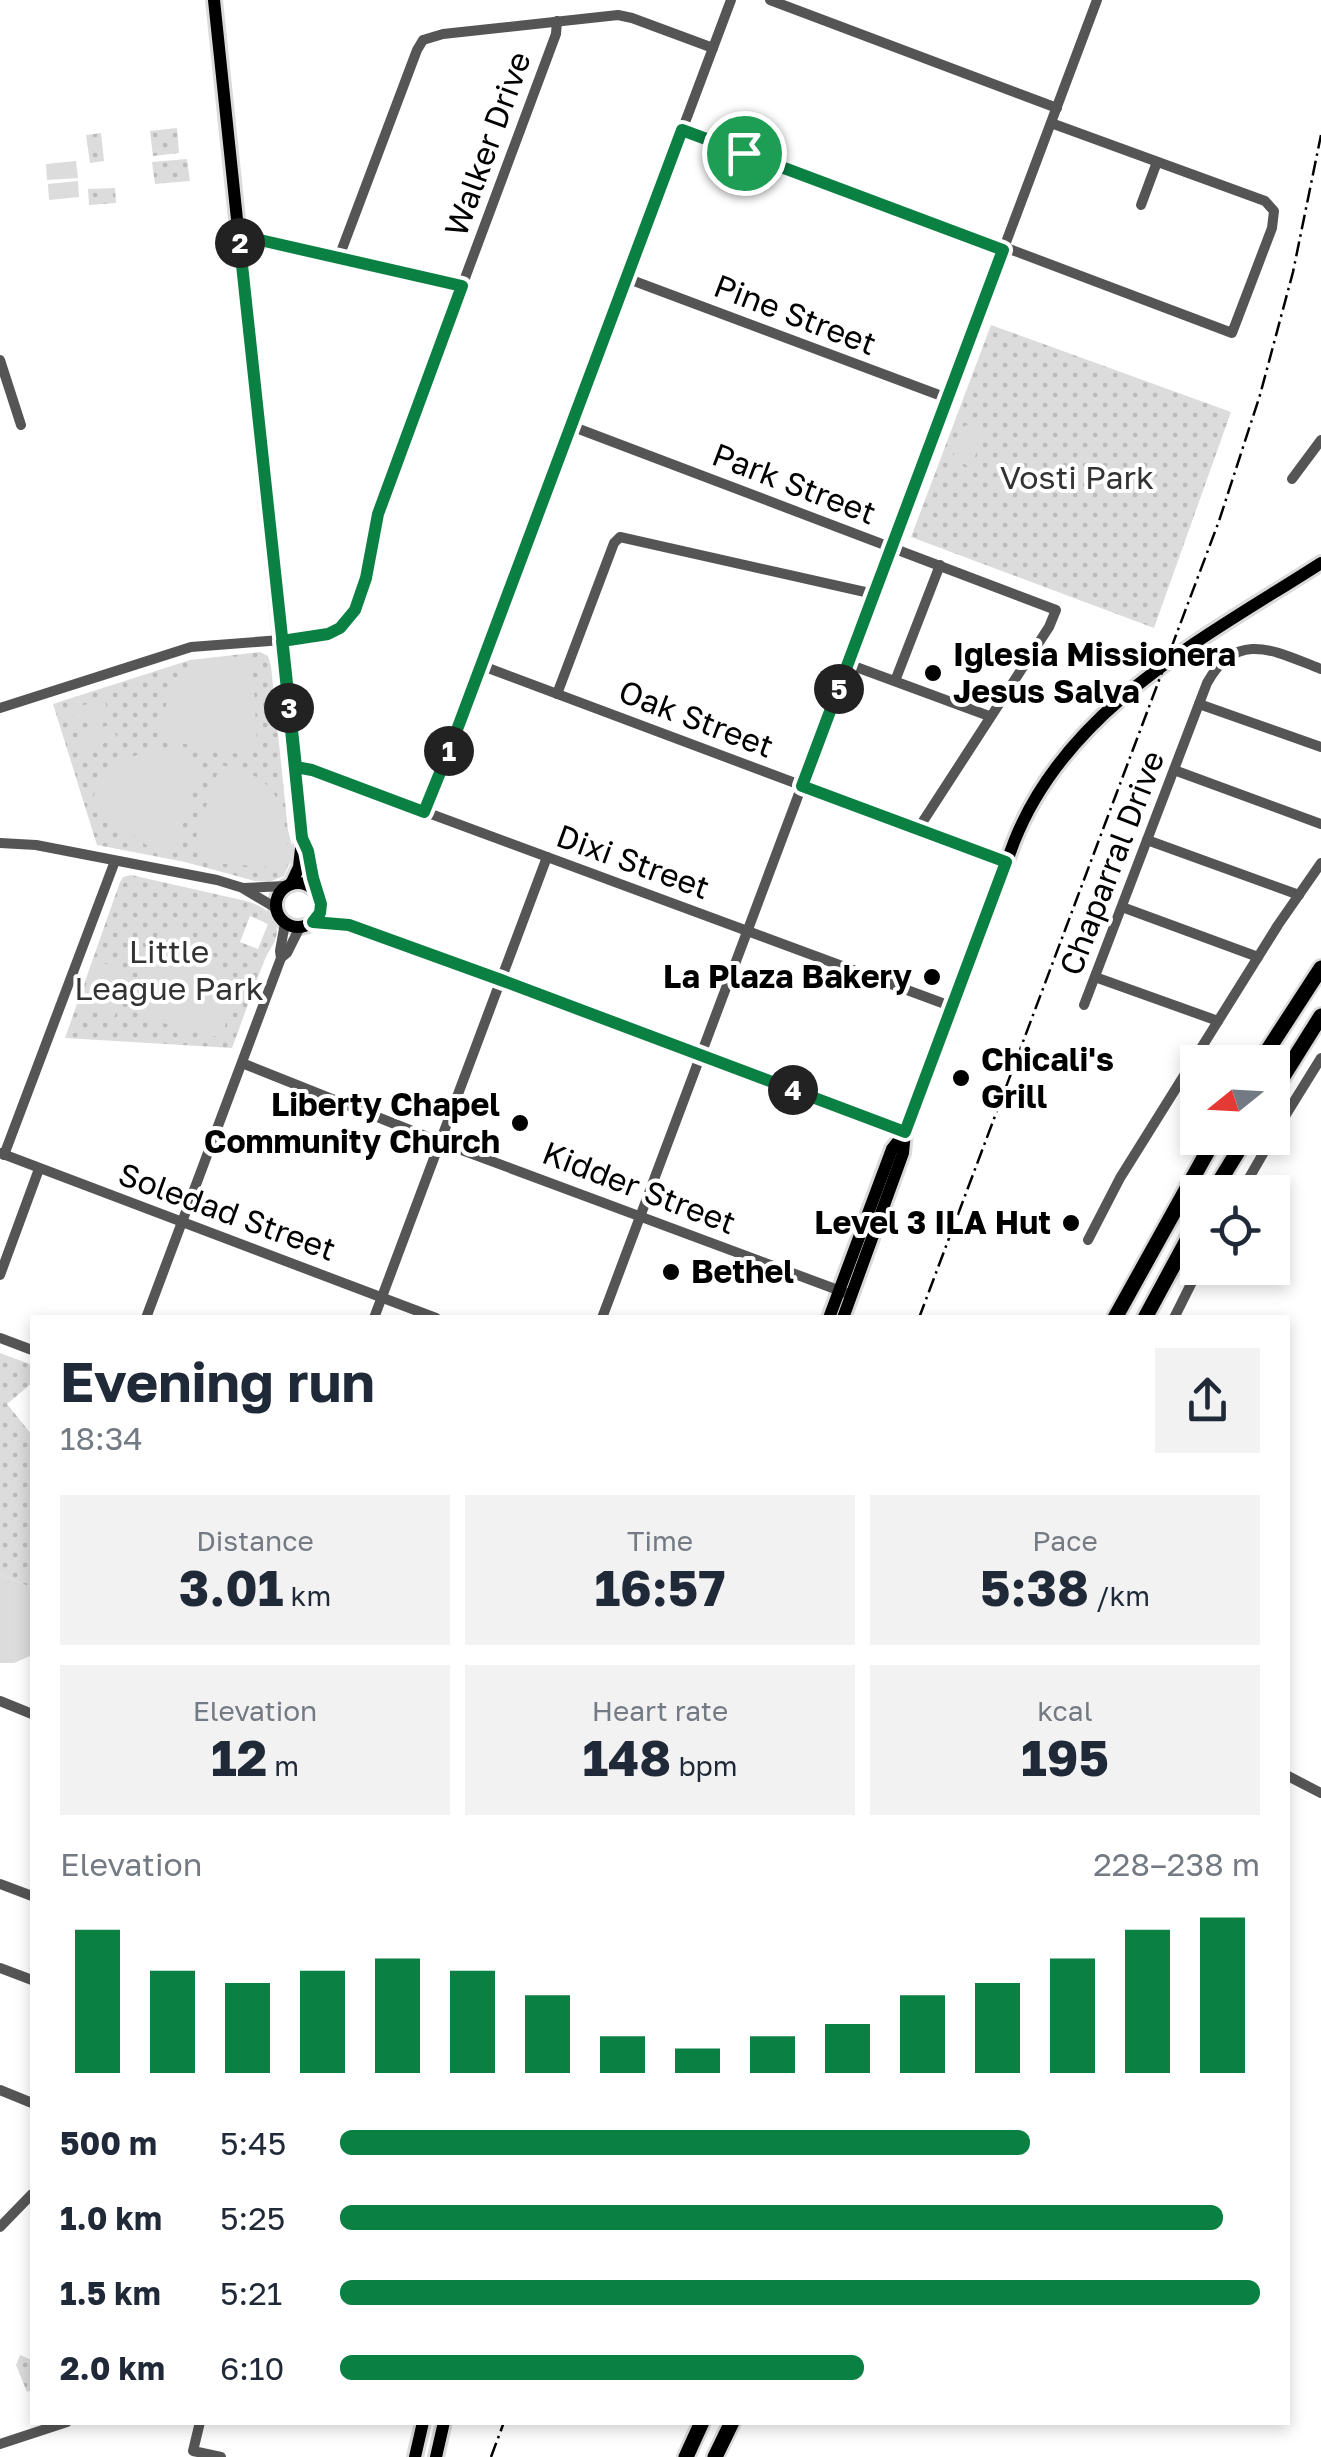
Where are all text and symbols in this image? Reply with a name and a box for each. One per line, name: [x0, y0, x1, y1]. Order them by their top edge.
street label: Walker Drive: [436, 46, 538, 241]
pin: [702, 111, 787, 196]
icon: arrive: [717, 126, 772, 181]
pin: 2: [215, 218, 265, 268]
text: 2: [231, 226, 249, 259]
street label: Pine Street: [709, 266, 882, 362]
street label: Park Street: [707, 435, 881, 532]
park label: Vosti Park: [1000, 458, 1154, 496]
place label: Iglesia Missionera Jesus Salva: [953, 635, 1236, 710]
marker: Iglesia Missionera Jesus Salva: [922, 662, 944, 684]
pin: 5: [814, 664, 864, 714]
street label: Oak Street: [614, 671, 779, 765]
text: 5: [830, 672, 848, 705]
pin: 3: [264, 683, 314, 733]
text: 3: [280, 691, 298, 724]
pin: 1: [424, 726, 474, 776]
text: 1: [442, 734, 456, 767]
street label: Chaparral Drive: [1051, 745, 1171, 980]
street label: Dixi Street: [552, 816, 715, 906]
park label: Little League Park: [74, 932, 264, 1007]
place label: La Plaza Bakery: [663, 957, 912, 995]
marker: La Plaza Bakery: [921, 966, 943, 988]
place label: Chicali's Grill: [981, 1040, 1114, 1115]
north arrow: [1180, 1045, 1290, 1155]
map controls: [1180, 1045, 1290, 1285]
pin: 4: [768, 1065, 818, 1115]
marker: Chicali's Grill: [950, 1067, 972, 1089]
text: 4: [784, 1073, 802, 1106]
place label: Liberty Chapel Community Church: [204, 1085, 500, 1160]
marker: Liberty Chapel Community Church: [509, 1112, 531, 1134]
street label: Kidder Street: [537, 1133, 741, 1241]
street label: Soledad Street: [114, 1154, 341, 1268]
button: locate: [1180, 1175, 1290, 1285]
place label: Level 3 ILA Hut: [814, 1203, 1051, 1241]
marker: Level 3 ILA Hut: [1060, 1212, 1082, 1234]
place label: Bethel: [691, 1252, 794, 1290]
marker: Bethel: [660, 1261, 682, 1283]
text: Evening run: [60, 1348, 375, 1414]
button: share: [1155, 1348, 1260, 1453]
text: 18:34: [60, 1419, 143, 1457]
text: Distance: [196, 1524, 314, 1557]
text: Time: [627, 1524, 693, 1557]
text: Pace: [1032, 1524, 1098, 1557]
text: 3.01: [179, 1557, 284, 1617]
text: 16:57: [594, 1557, 726, 1617]
text: 5:38: [980, 1557, 1089, 1617]
text: km: [284, 1579, 331, 1612]
text: /km: [1089, 1579, 1150, 1612]
text: Elevation: [193, 1694, 317, 1727]
text: Heart rate: [592, 1694, 728, 1727]
text: kcal: [1037, 1694, 1093, 1727]
text: 12: [211, 1727, 267, 1787]
text: 148: [582, 1727, 671, 1787]
text: 195: [1021, 1727, 1109, 1787]
text: m: [267, 1749, 299, 1782]
text: bpm: [671, 1749, 738, 1782]
text: Elevation: [60, 1845, 202, 1883]
text: 228–238 m: [1093, 1845, 1260, 1883]
text: 500 m: [60, 2124, 157, 2162]
text: 5:45: [220, 2124, 286, 2162]
text: 1.0 km: [60, 2199, 162, 2237]
text: 5:25: [220, 2199, 285, 2237]
text: 1.5 km: [60, 2274, 161, 2312]
text: 5:21: [220, 2274, 282, 2312]
text: 2.0 km: [60, 2349, 165, 2387]
text: 6:10: [220, 2349, 284, 2387]

